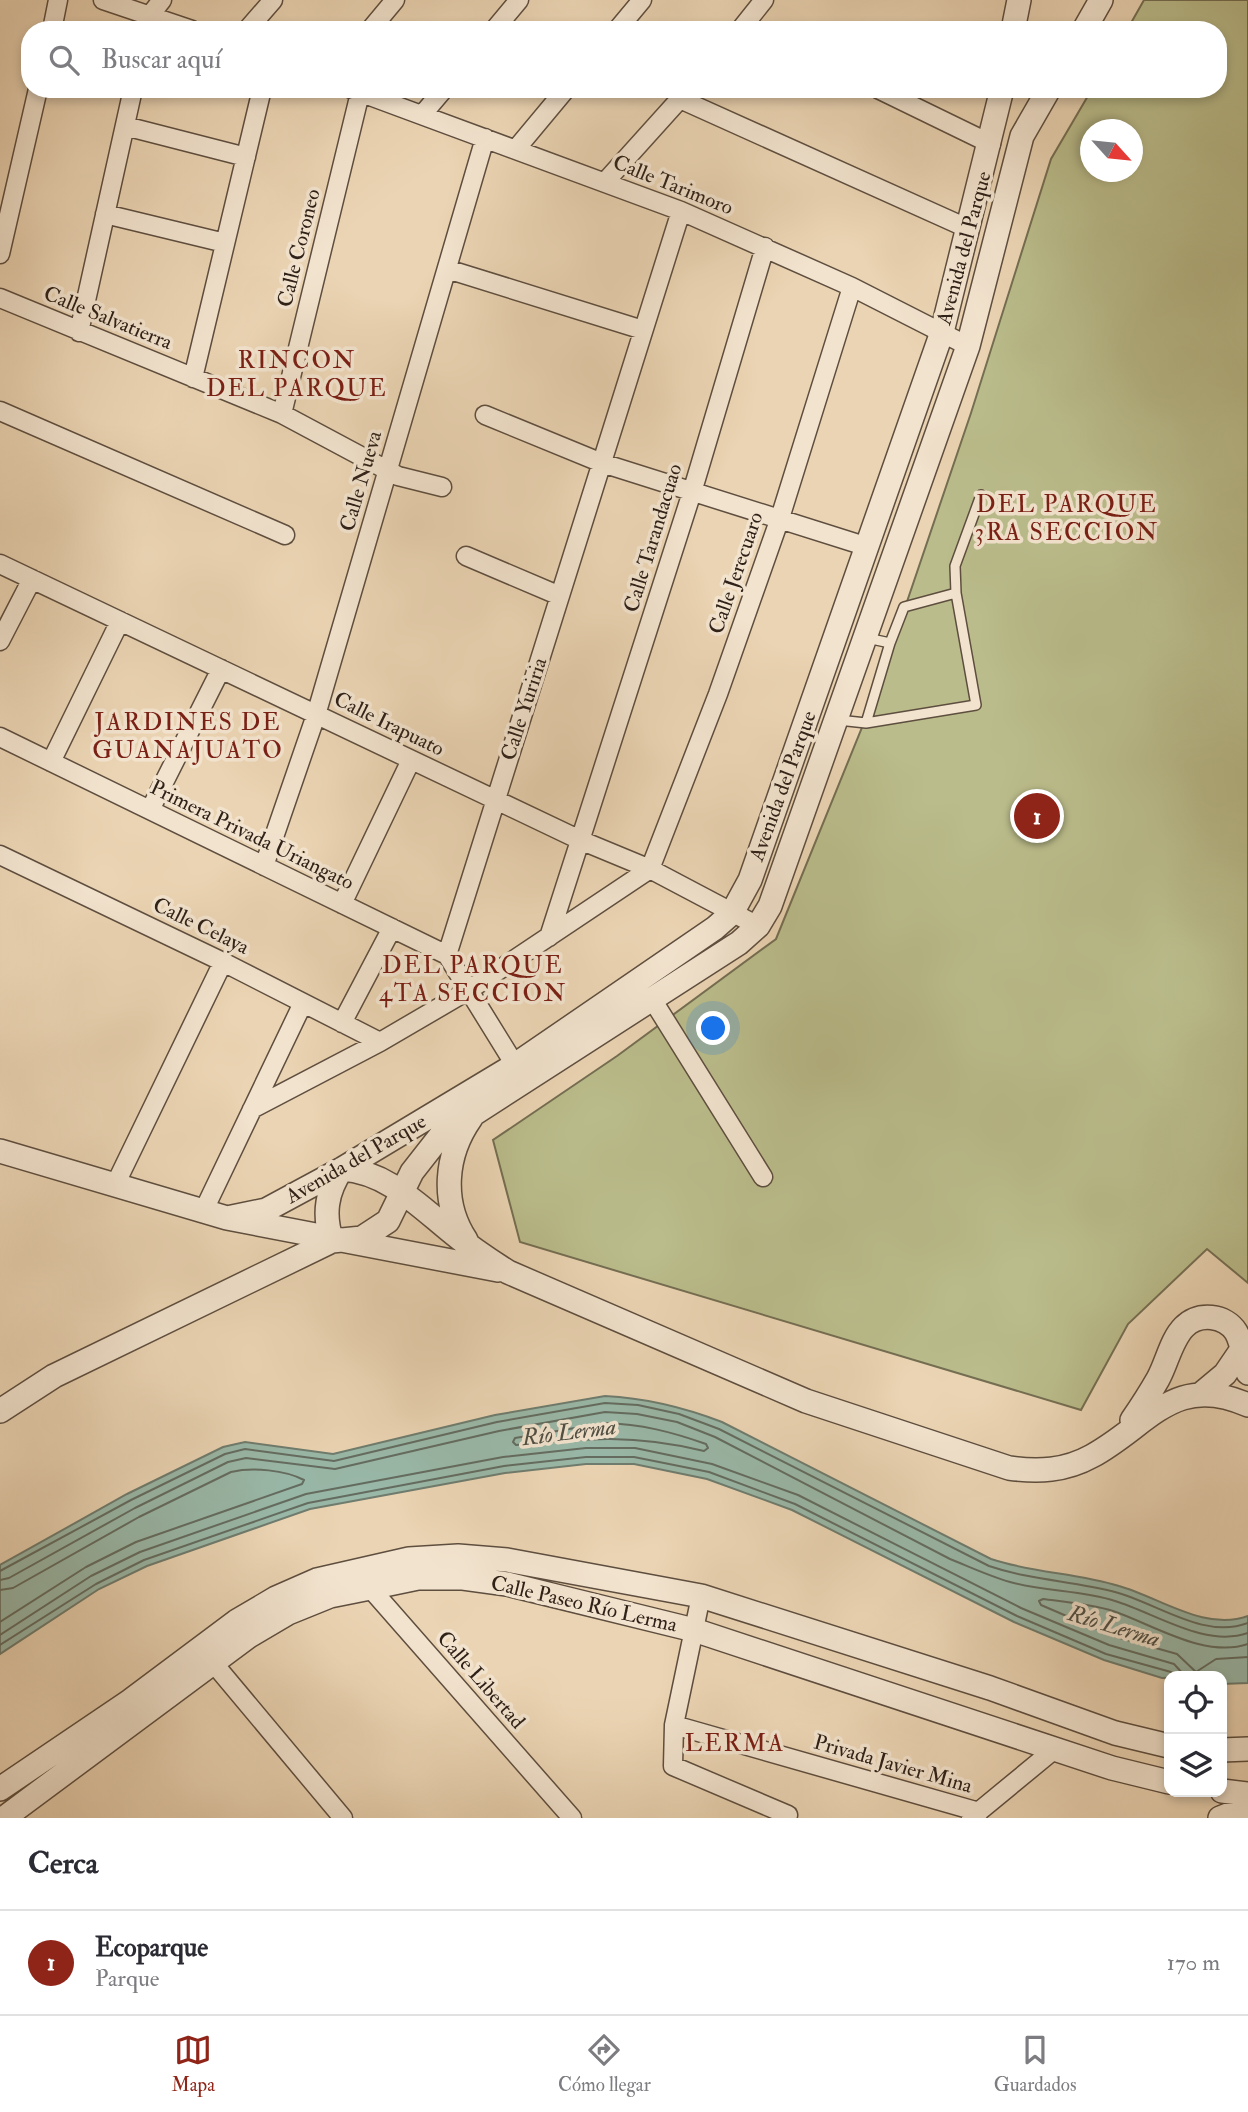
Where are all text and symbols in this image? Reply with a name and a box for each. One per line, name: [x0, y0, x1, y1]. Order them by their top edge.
search box: [21, 21, 1227, 98]
icon: search: [45, 41, 83, 79]
text: Buscar aquí: [101, 44, 221, 76]
north arrow: [1080, 119, 1143, 182]
street label: Calle Tarimoro: [609, 149, 737, 221]
street label: Avenida del Parque: [930, 168, 998, 329]
street label: Calle Coroneo: [271, 186, 327, 310]
street label: Calle Salvatierra: [40, 280, 177, 356]
district label: RINCON DEL PARQUE: [206, 345, 388, 404]
street label: Calle Nueva: [334, 427, 388, 534]
street label: Calle Tarandacuao: [618, 460, 688, 616]
district label: DEL PARQUE 3RA SECCION: [975, 489, 1159, 548]
street label: Calle Jerecuaro: [703, 509, 769, 637]
street label: Calle Yuriria: [495, 654, 553, 764]
street label: Calle Irapuato: [329, 686, 449, 762]
district label: JARDINES DE GUANAJUATO: [92, 707, 284, 766]
street label: Avenida del Parque: [743, 707, 823, 866]
street label: Primera Privada Uriangato: [146, 774, 358, 896]
pin: 1: [1014, 790, 1060, 842]
street label: Calle Celaya: [149, 891, 254, 961]
district label: DEL PARQUE 4TA SECCION: [379, 950, 567, 1009]
your location: [696, 1011, 730, 1045]
street label: Avenida del Parque: [280, 1108, 431, 1211]
water label: Río Lerma: [519, 1412, 618, 1452]
street label: Calle Paseo Río Lerma: [488, 1569, 680, 1639]
water label: Río Lerma: [1064, 1598, 1164, 1654]
street label: Calle Libertad: [431, 1625, 531, 1735]
map controls: [1164, 1671, 1227, 1797]
button: locate: [1164, 1671, 1227, 1734]
district label: LERMA: [685, 1728, 785, 1759]
street label: Privada Javier Mina: [811, 1728, 976, 1800]
button: layers: [1164, 1734, 1227, 1797]
text: Cerca: [28, 1845, 98, 1882]
text: Ecoparque: [95, 1932, 208, 1964]
text: 1: [47, 1948, 55, 1977]
text: 170 m: [1167, 1948, 1220, 1977]
text: Parque: [95, 1964, 159, 1993]
tab: Mapa: [172, 2031, 215, 2097]
tab: Cómo llegar: [558, 2031, 651, 2097]
tab: Guardados: [994, 2031, 1077, 2097]

